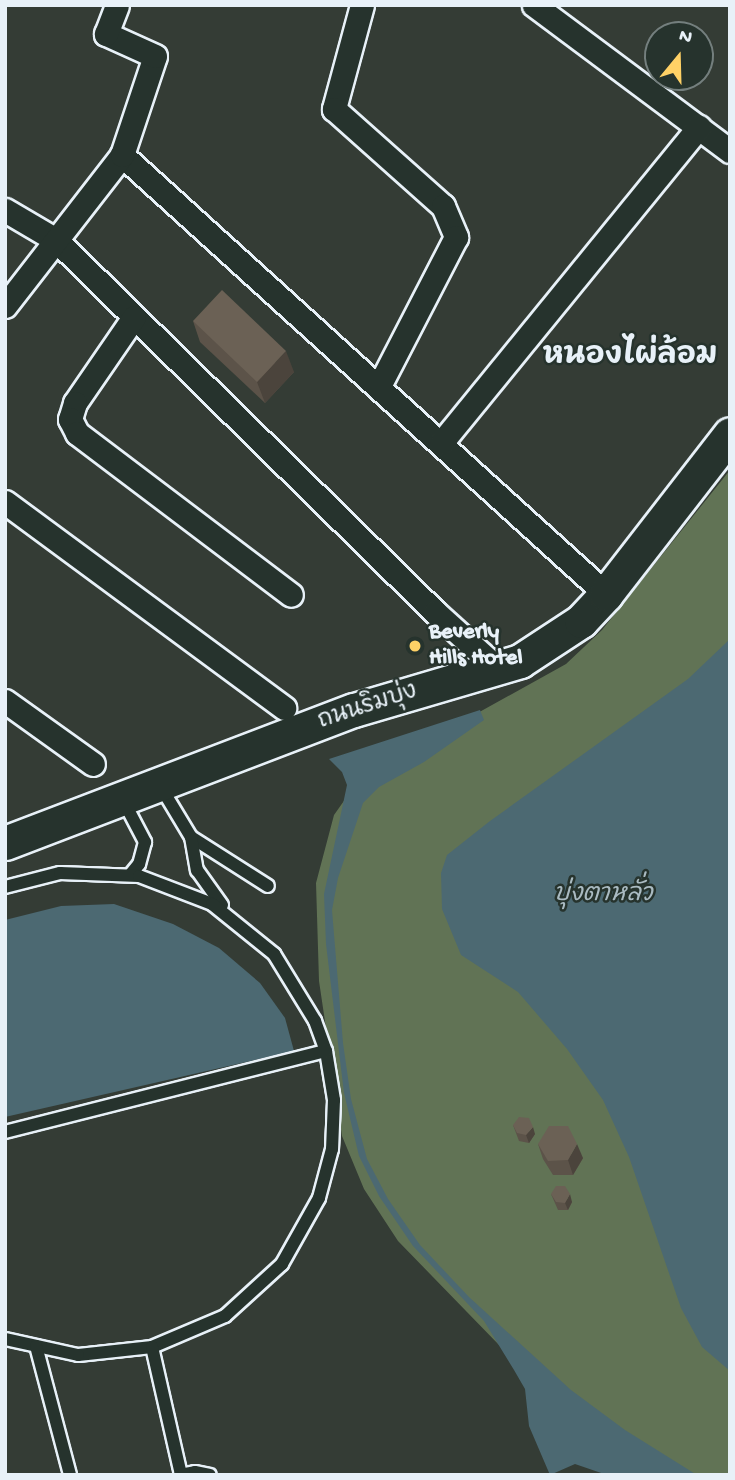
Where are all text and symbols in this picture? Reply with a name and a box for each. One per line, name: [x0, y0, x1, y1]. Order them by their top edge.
north arrow: [644, 21, 714, 91]
text: N: [676, 25, 695, 50]
district label: หนองไผ่ล้อม: [543, 340, 717, 376]
place label: Beverly Hills Hotel: [429, 619, 523, 673]
marker: Beverly Hills Hotel: [407, 638, 423, 654]
street label: ถนนริมบุ่ง: [315, 679, 421, 737]
water label: บุ่งตาหลั่ว: [554, 882, 652, 910]

